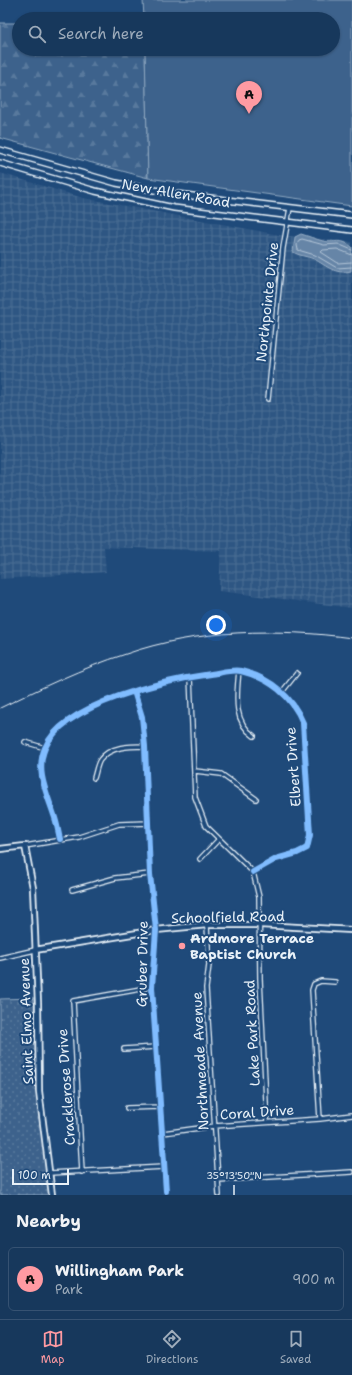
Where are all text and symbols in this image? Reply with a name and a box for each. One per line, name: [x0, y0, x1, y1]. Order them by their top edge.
search box: [12, 12, 340, 56]
icon: search: [26, 23, 48, 45]
text: Search here: [58, 24, 144, 44]
pin: A: [236, 81, 262, 114]
street label: New Allen Road: [120, 175, 232, 211]
street label: Northpointe Drive: [252, 241, 282, 363]
your location: [206, 615, 226, 635]
street label: Elbert Drive: [281, 726, 305, 808]
street label: Schoolfield Road: [171, 907, 285, 927]
street label: Gruber Drive: [132, 921, 152, 1007]
place label: Ardmore Terrace Baptist Church: [190, 929, 314, 963]
marker: Ardmore Terrace Baptist Church: [177, 941, 187, 951]
street label: Saint Elmo Avenue: [15, 957, 37, 1085]
street label: Lake Park Road: [240, 979, 264, 1087]
street label: Northmeade Avenue: [187, 991, 213, 1131]
street label: Cracklerose Drive: [53, 1028, 79, 1146]
street label: Coral Drive: [219, 1100, 295, 1124]
scale bar: [12, 1167, 69, 1186]
text: 100 m: [18, 1168, 51, 1183]
text: 35°13'50"N: [206, 1169, 262, 1182]
text: Nearby: [16, 1210, 81, 1232]
text: Willingham Park: [55, 1261, 184, 1281]
text: A: [25, 1271, 35, 1288]
text: 900 m: [292, 1271, 335, 1288]
text: Park: [55, 1281, 83, 1298]
tab: Map: [41, 1328, 64, 1367]
tab: Directions: [146, 1328, 198, 1367]
tab: Saved: [280, 1328, 311, 1367]

